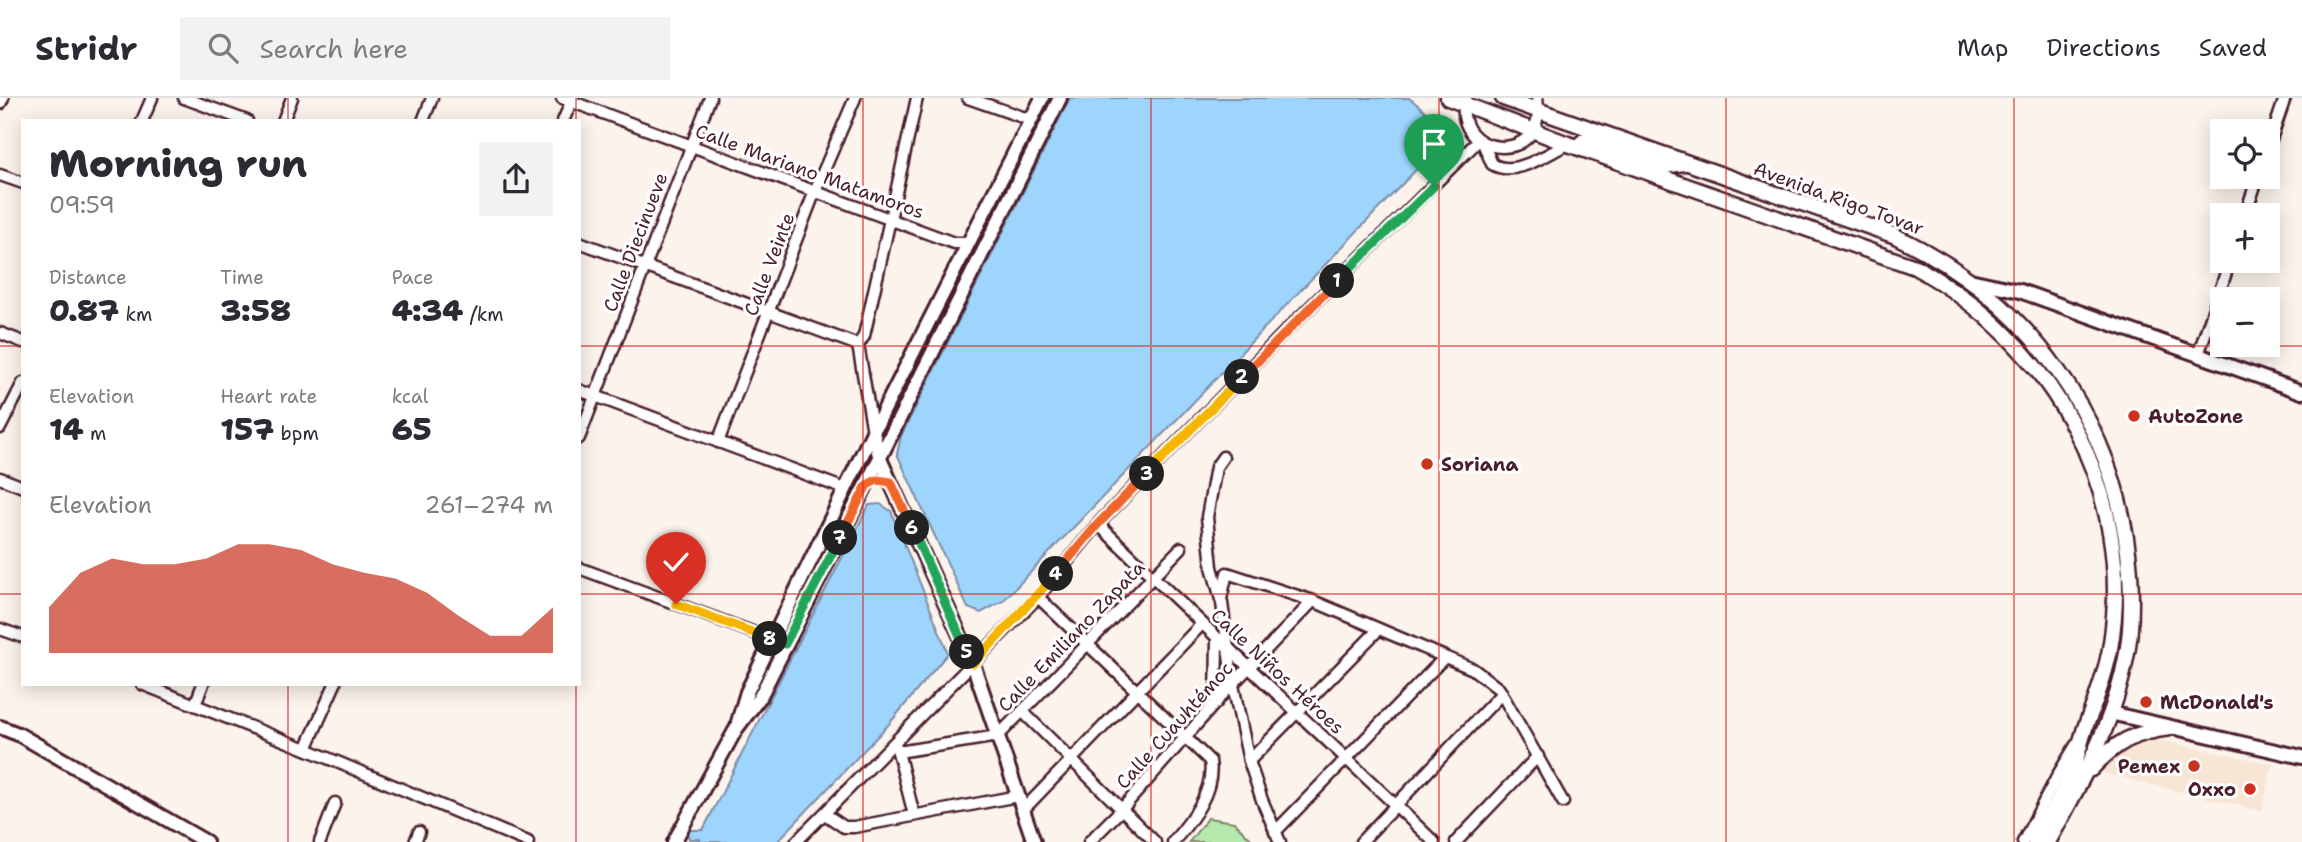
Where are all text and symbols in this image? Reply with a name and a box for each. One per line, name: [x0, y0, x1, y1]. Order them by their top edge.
search box: [180, 17, 670, 80]
text: Stridr: [35, 26, 138, 71]
icon: search: [204, 29, 242, 67]
text: Search here: [260, 31, 408, 66]
text: Map: [1957, 32, 2008, 64]
text: Directions: [2046, 32, 2161, 64]
text: Saved: [2199, 32, 2267, 64]
pin: [1404, 114, 1464, 186]
street label: Calle Mariano Matamoros: [692, 118, 928, 225]
map controls: [2210, 119, 2280, 357]
button: locate: [2210, 119, 2280, 189]
icon: arrive: [1415, 125, 1453, 163]
text: Morning run: [49, 138, 307, 189]
button: share: [479, 142, 553, 216]
street label: Avenida Rigo Tovar: [1750, 156, 1927, 241]
street label: Calle Diecinueve: [597, 169, 674, 315]
text: 09:59: [49, 190, 115, 220]
button: +: [2210, 203, 2280, 273]
street label: Calle Veinte: [738, 209, 801, 319]
pin: 1: [1320, 264, 1354, 298]
text: Distance: [49, 265, 127, 290]
text: Time: [220, 265, 264, 290]
text: Pace: [392, 265, 433, 290]
text: 1: [1332, 268, 1341, 293]
button: −: [2210, 287, 2280, 357]
text: 0.87: [49, 290, 119, 331]
text: 3:58: [220, 290, 291, 331]
text: 4:34: [392, 290, 463, 331]
text: km: [119, 302, 152, 327]
text: /km: [463, 302, 504, 327]
pin: 2: [1224, 360, 1260, 394]
text: 2: [1235, 364, 1248, 389]
text: Elevation: [49, 384, 134, 409]
text: Heart rate: [220, 384, 317, 409]
text: kcal: [392, 384, 429, 409]
place label: AutoZone: [2148, 404, 2243, 429]
marker: AutoZone: [2126, 408, 2142, 424]
text: 14: [49, 409, 84, 450]
text: 157: [220, 409, 274, 450]
text: 65: [392, 409, 432, 450]
text: m: [84, 421, 106, 446]
text: bpm: [274, 421, 319, 446]
place label: Soriana: [1441, 452, 1518, 477]
pin: 3: [1130, 456, 1164, 492]
marker: Soriana: [1419, 456, 1435, 472]
text: 3: [1140, 461, 1153, 486]
text: Elevation: [49, 490, 152, 520]
text: 261–274 m: [425, 490, 553, 520]
pin: 6: [894, 510, 930, 546]
text: 6: [905, 515, 918, 540]
pin: 7: [822, 520, 858, 556]
text: 7: [833, 525, 846, 550]
pin: [646, 532, 706, 604]
icon: check: [657, 543, 695, 581]
street label: Calle Emiliano Zapata: [992, 555, 1150, 717]
pin: 4: [1038, 556, 1074, 592]
text: 4: [1049, 561, 1062, 586]
street label: Calle Niños Héroes: [1206, 603, 1350, 740]
pin: 8: [752, 622, 788, 656]
text: 8: [763, 626, 776, 651]
pin: 5: [950, 634, 984, 670]
text: 5: [961, 639, 972, 664]
street label: Calle Cuauhtémoc: [1110, 656, 1238, 794]
place label: McDonald's: [2160, 690, 2273, 715]
marker: McDonald's: [2138, 694, 2154, 710]
place label: Pemex: [2118, 754, 2180, 779]
marker: Pemex: [2186, 758, 2202, 774]
place label: Oxxo: [2188, 777, 2236, 802]
marker: Oxxo: [2242, 781, 2258, 797]

